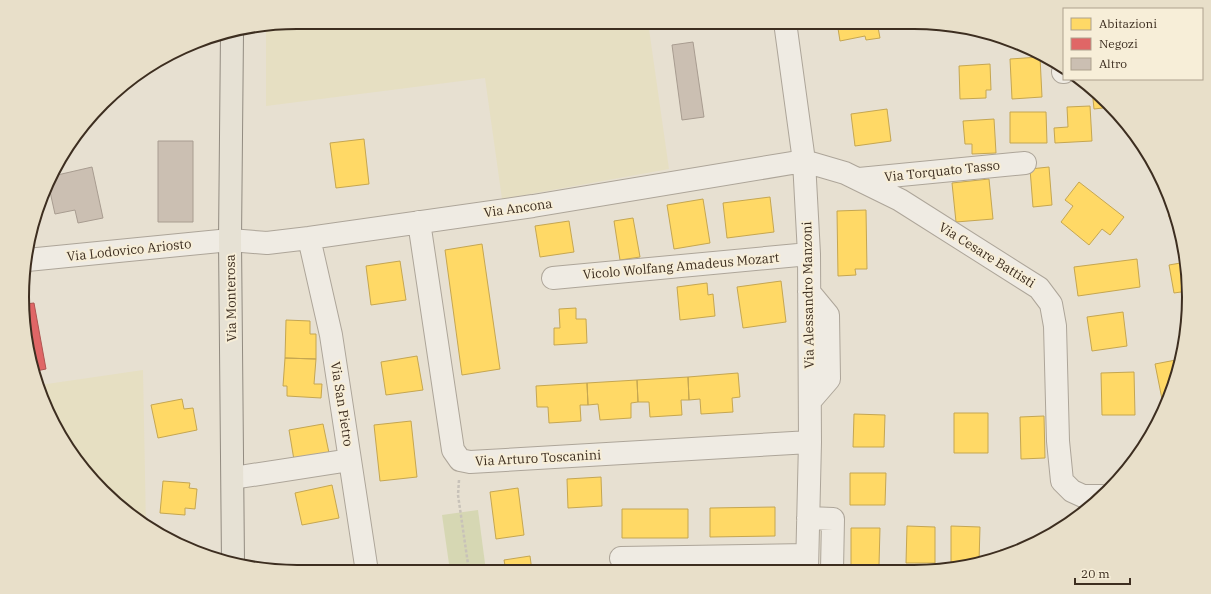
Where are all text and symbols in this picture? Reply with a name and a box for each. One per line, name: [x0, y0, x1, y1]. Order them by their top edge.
legend: [1063, 8, 1203, 80]
text: Abitazioni: [1099, 16, 1157, 31]
text: Negozi: [1099, 36, 1138, 51]
text: Altro: [1099, 56, 1127, 71]
street label: Via Torquato Tasso: [883, 156, 1001, 186]
street label: Via Ancona: [483, 195, 553, 221]
street label: Via Cesare Battisti: [936, 218, 1038, 292]
street label: Via Alessandro Manzoni: [798, 221, 818, 369]
street label: Via Lodovico Ariosto: [66, 235, 192, 265]
street label: Vicolo Wolfang Amadeus Mozart: [582, 249, 780, 283]
street label: Via Monterosa: [222, 254, 240, 342]
street label: Via San Pietro: [327, 360, 357, 448]
street label: Via Arturo Toscanini: [475, 446, 601, 470]
scale bar: [1075, 560, 1130, 586]
text: 20 m: [1081, 566, 1110, 581]

